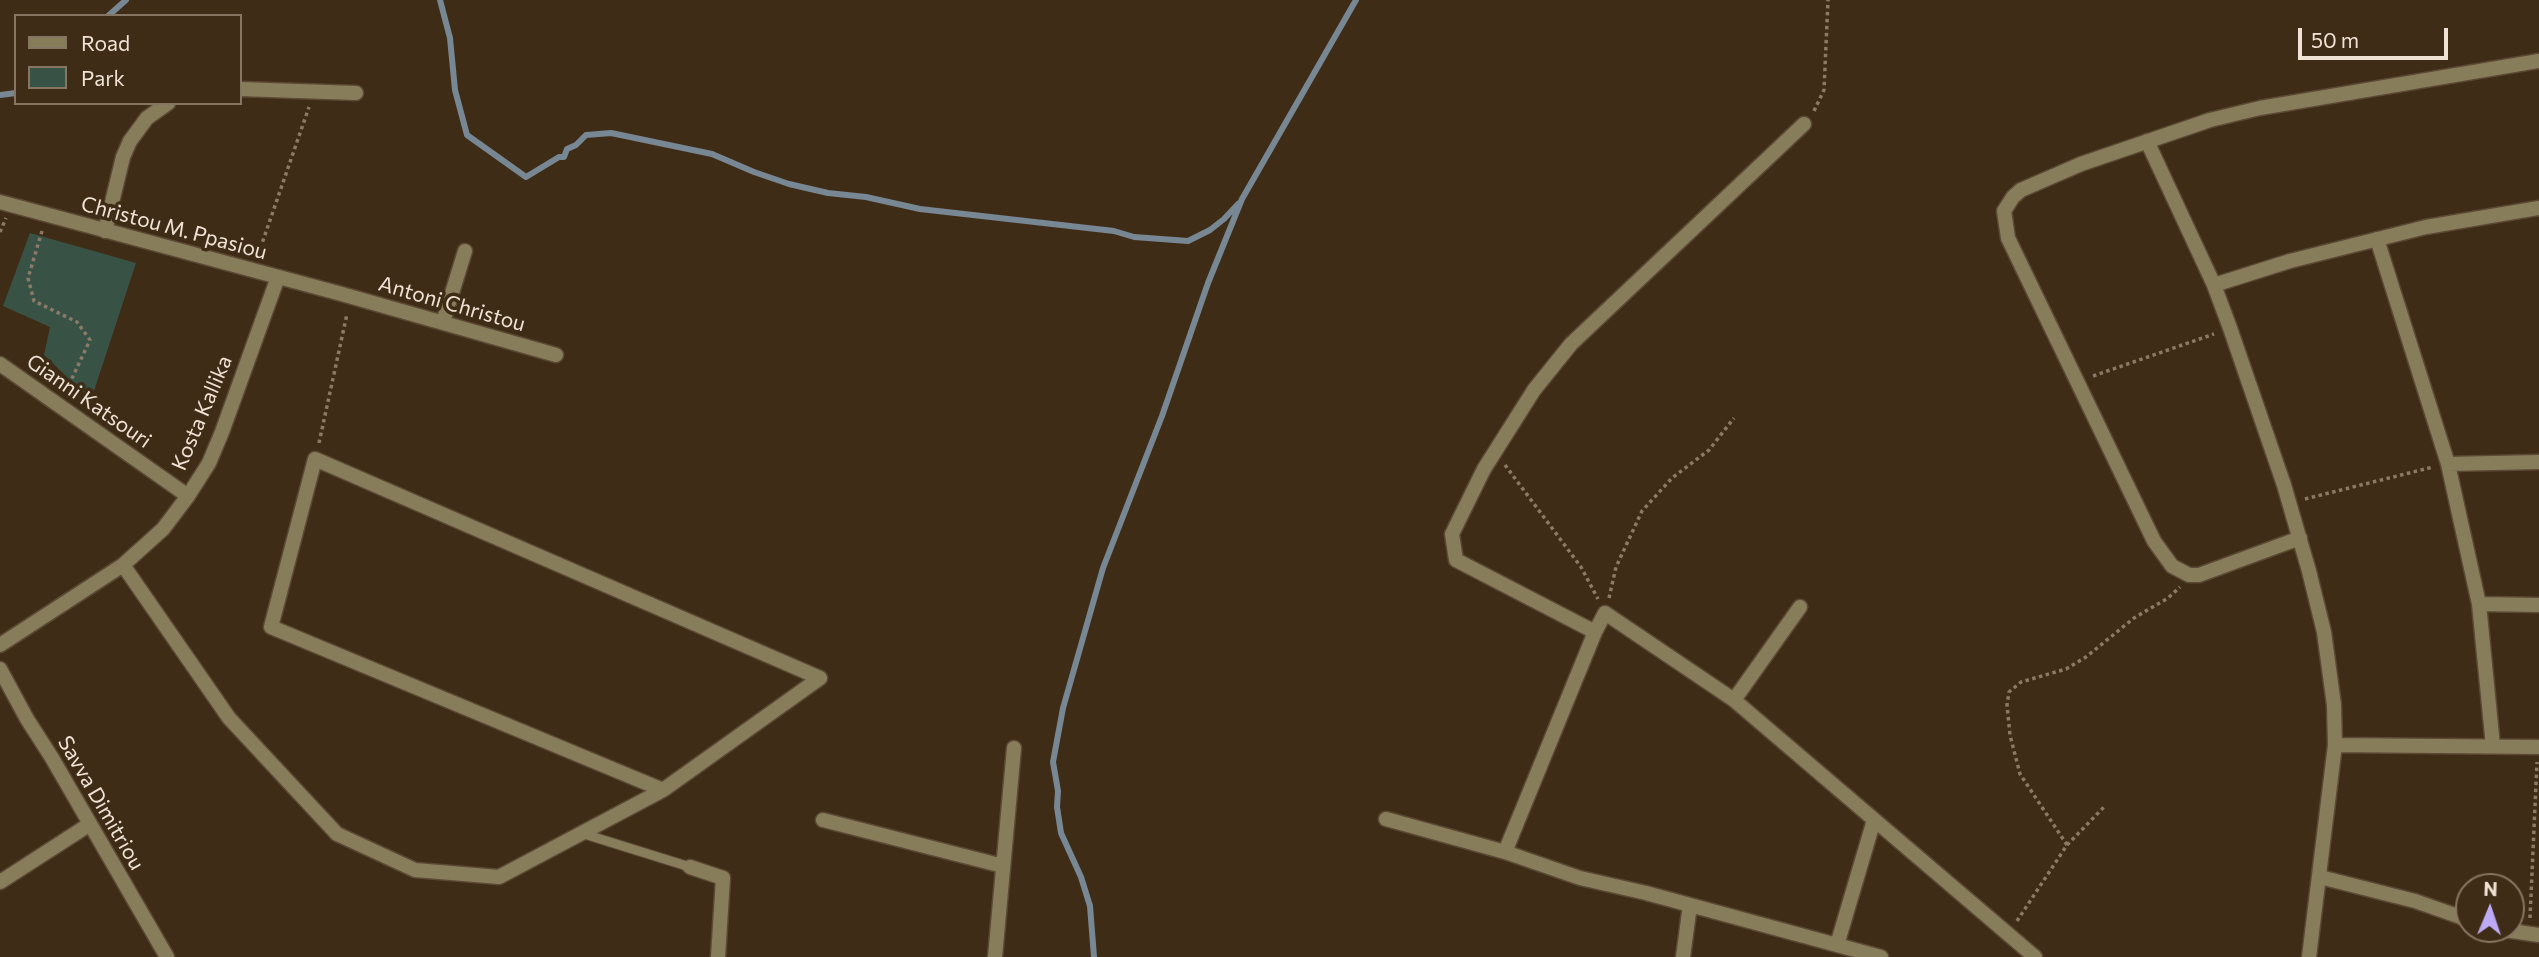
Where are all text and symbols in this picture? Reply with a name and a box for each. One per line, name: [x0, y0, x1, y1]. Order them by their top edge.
legend: [14, 14, 242, 105]
scale bar: [2301, 14, 2452, 58]
text: 50 m: [2311, 27, 2359, 52]
text: Road: [81, 30, 130, 55]
text: Park: [81, 65, 125, 90]
street label: Christou M. Ppasiou: [78, 191, 270, 265]
street label: Antoni Christou: [376, 271, 528, 337]
street label: Gianni Katsouri: [22, 349, 156, 453]
street label: Kosta Kallika: [167, 352, 237, 474]
street label: Savva Dimitriou: [52, 731, 150, 875]
north arrow: [2455, 873, 2525, 943]
text: N: [2483, 877, 2498, 900]

